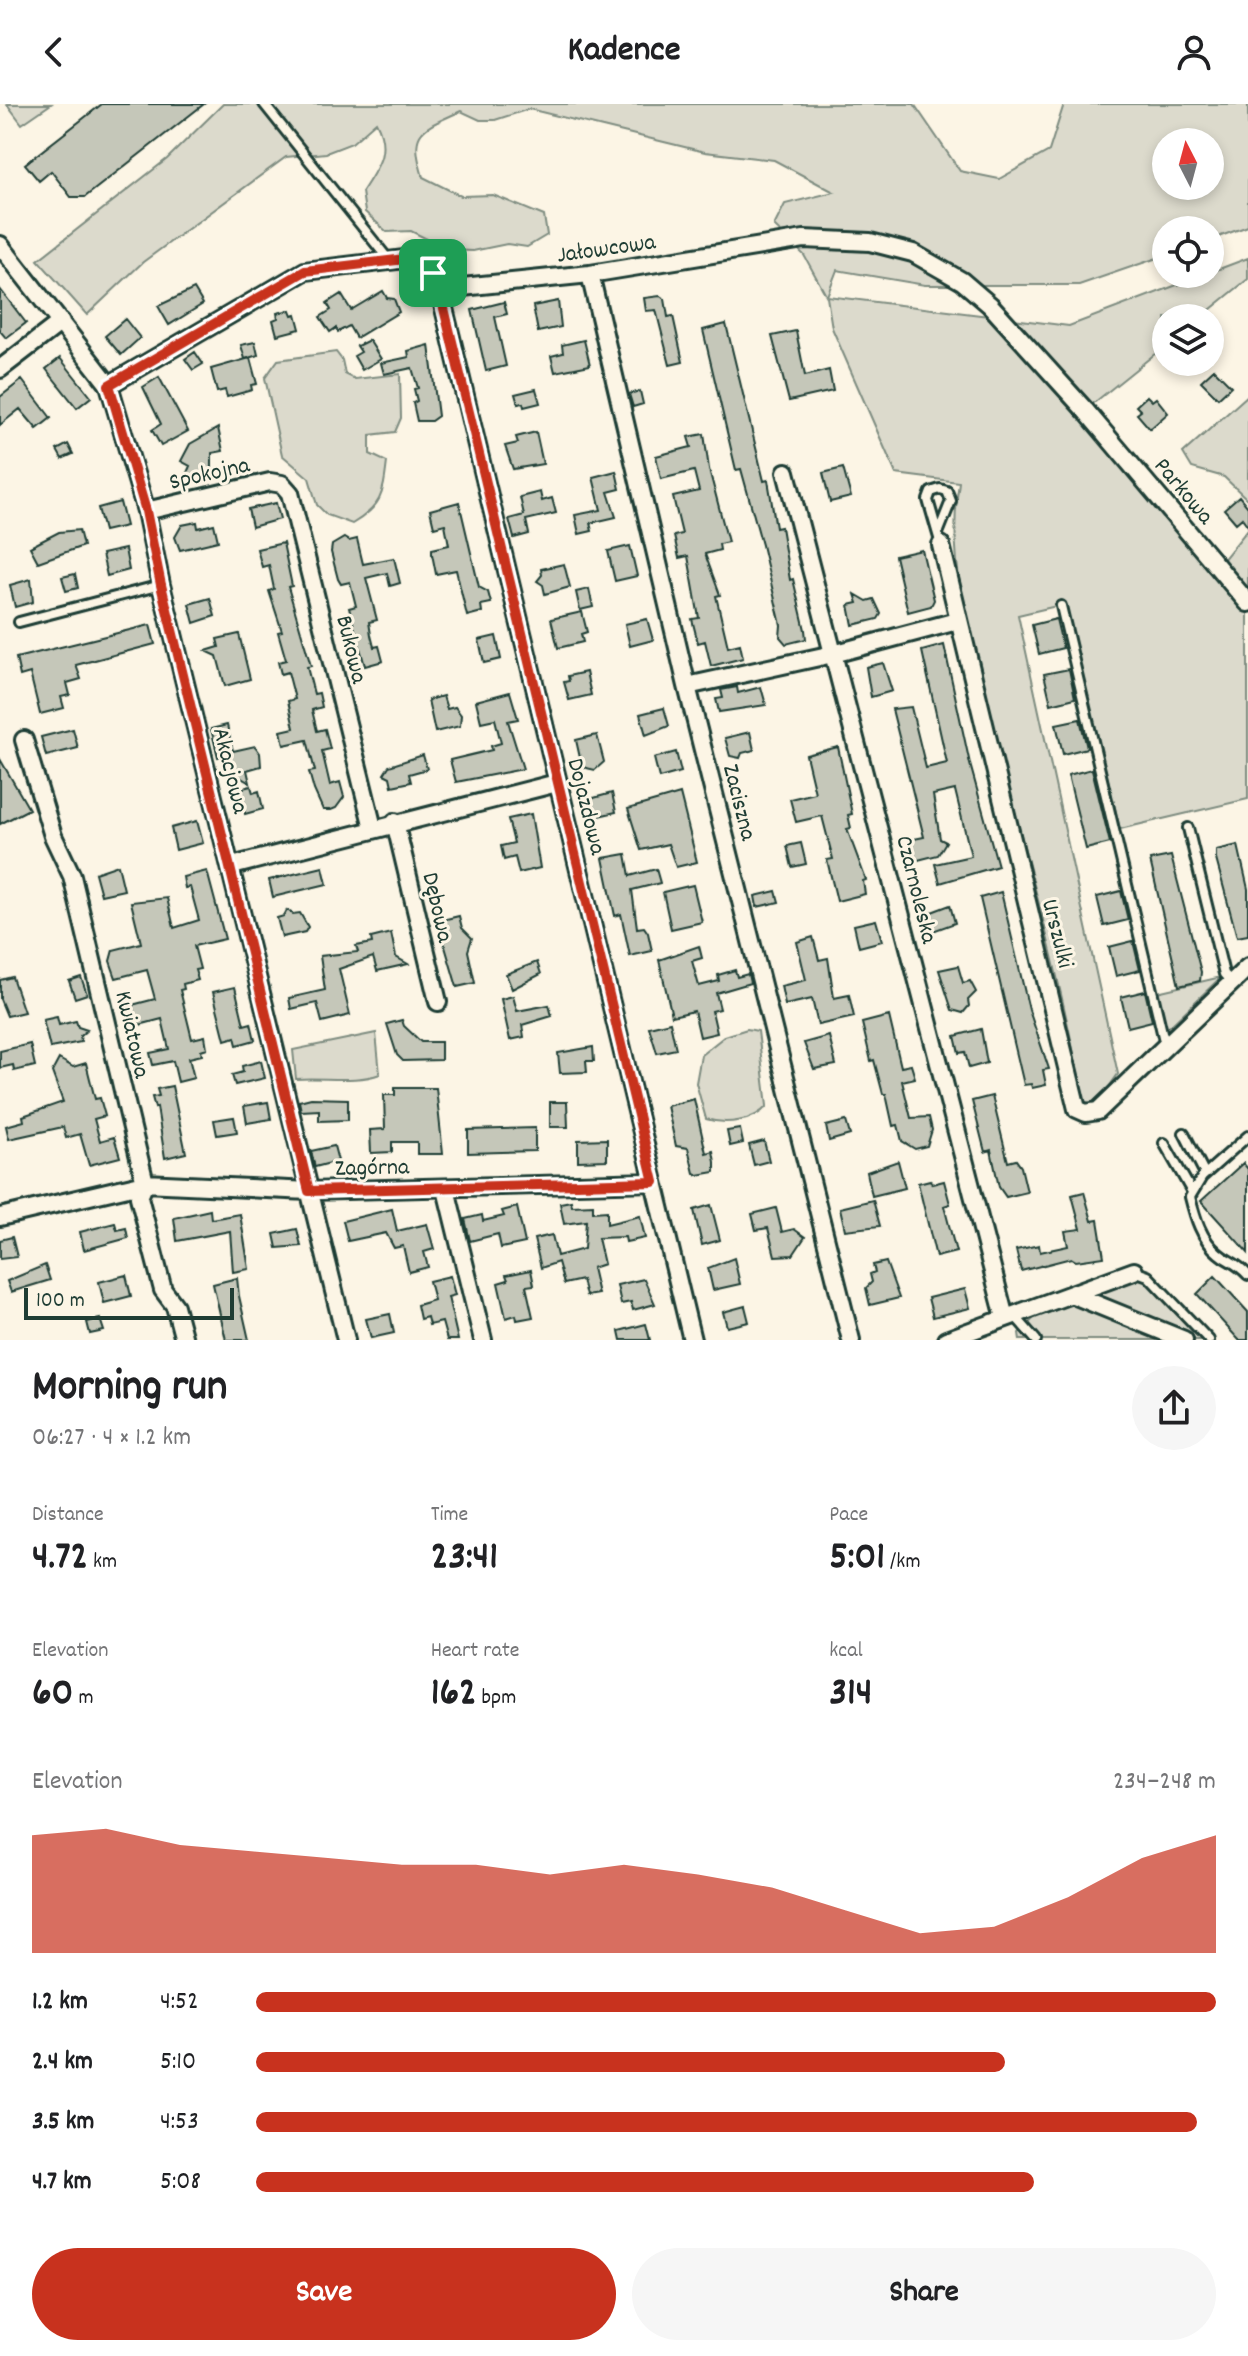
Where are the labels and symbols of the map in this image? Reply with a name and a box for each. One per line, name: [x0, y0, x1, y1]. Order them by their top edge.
north arrow: [1152, 128, 1224, 200]
street label: Jałowcowa: [555, 226, 659, 274]
pin: [399, 239, 467, 307]
street label: Spokojna: [166, 449, 254, 501]
street label: Parkowa: [1145, 451, 1221, 533]
street label: Bukowa: [325, 612, 375, 688]
street label: Akacjowa: [202, 724, 256, 818]
street label: Dojazdowa: [557, 755, 614, 859]
street label: Zaciszna: [712, 761, 764, 845]
street label: Czarnoleska: [885, 832, 945, 948]
street label: Dębowa: [412, 869, 461, 947]
street label: Urszulki: [1031, 896, 1081, 972]
street label: Kwiatowa: [105, 988, 158, 1082]
street label: Zagórna: [335, 1151, 410, 1187]
scale bar: [24, 1284, 234, 1320]

